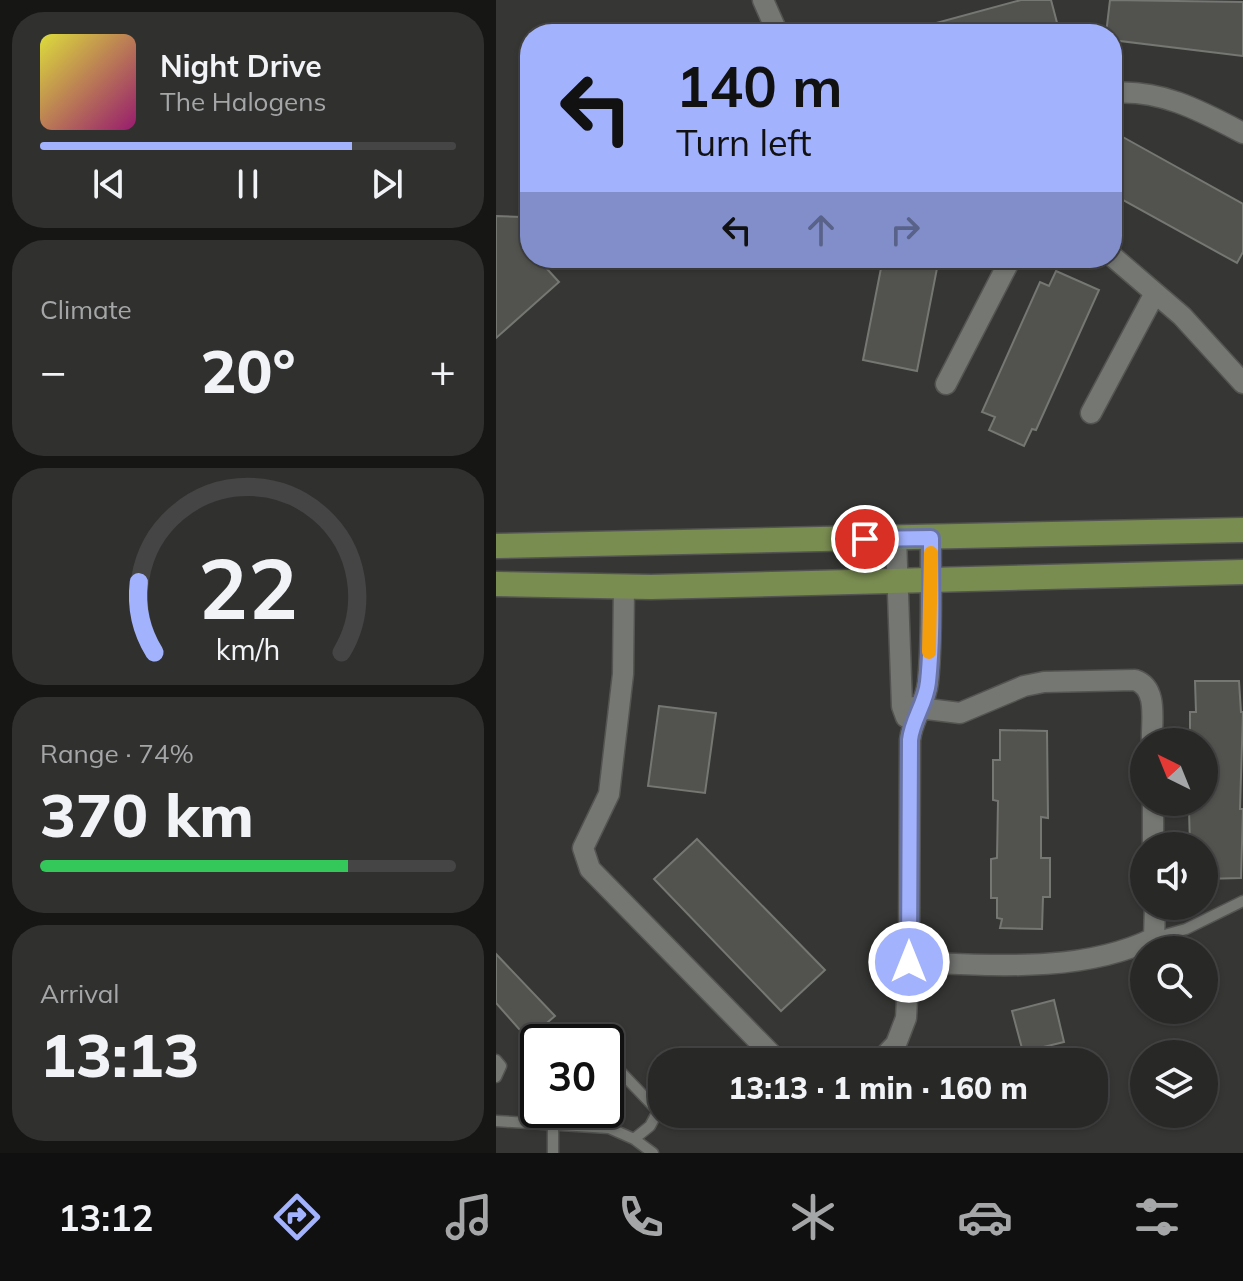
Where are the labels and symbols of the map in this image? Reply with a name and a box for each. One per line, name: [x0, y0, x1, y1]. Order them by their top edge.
pin: [831, 505, 899, 573]
north arrow: [1130, 728, 1218, 816]
position arrow: [867, 920, 951, 1004]
speed limit sign: 30: [520, 1024, 624, 1128]

